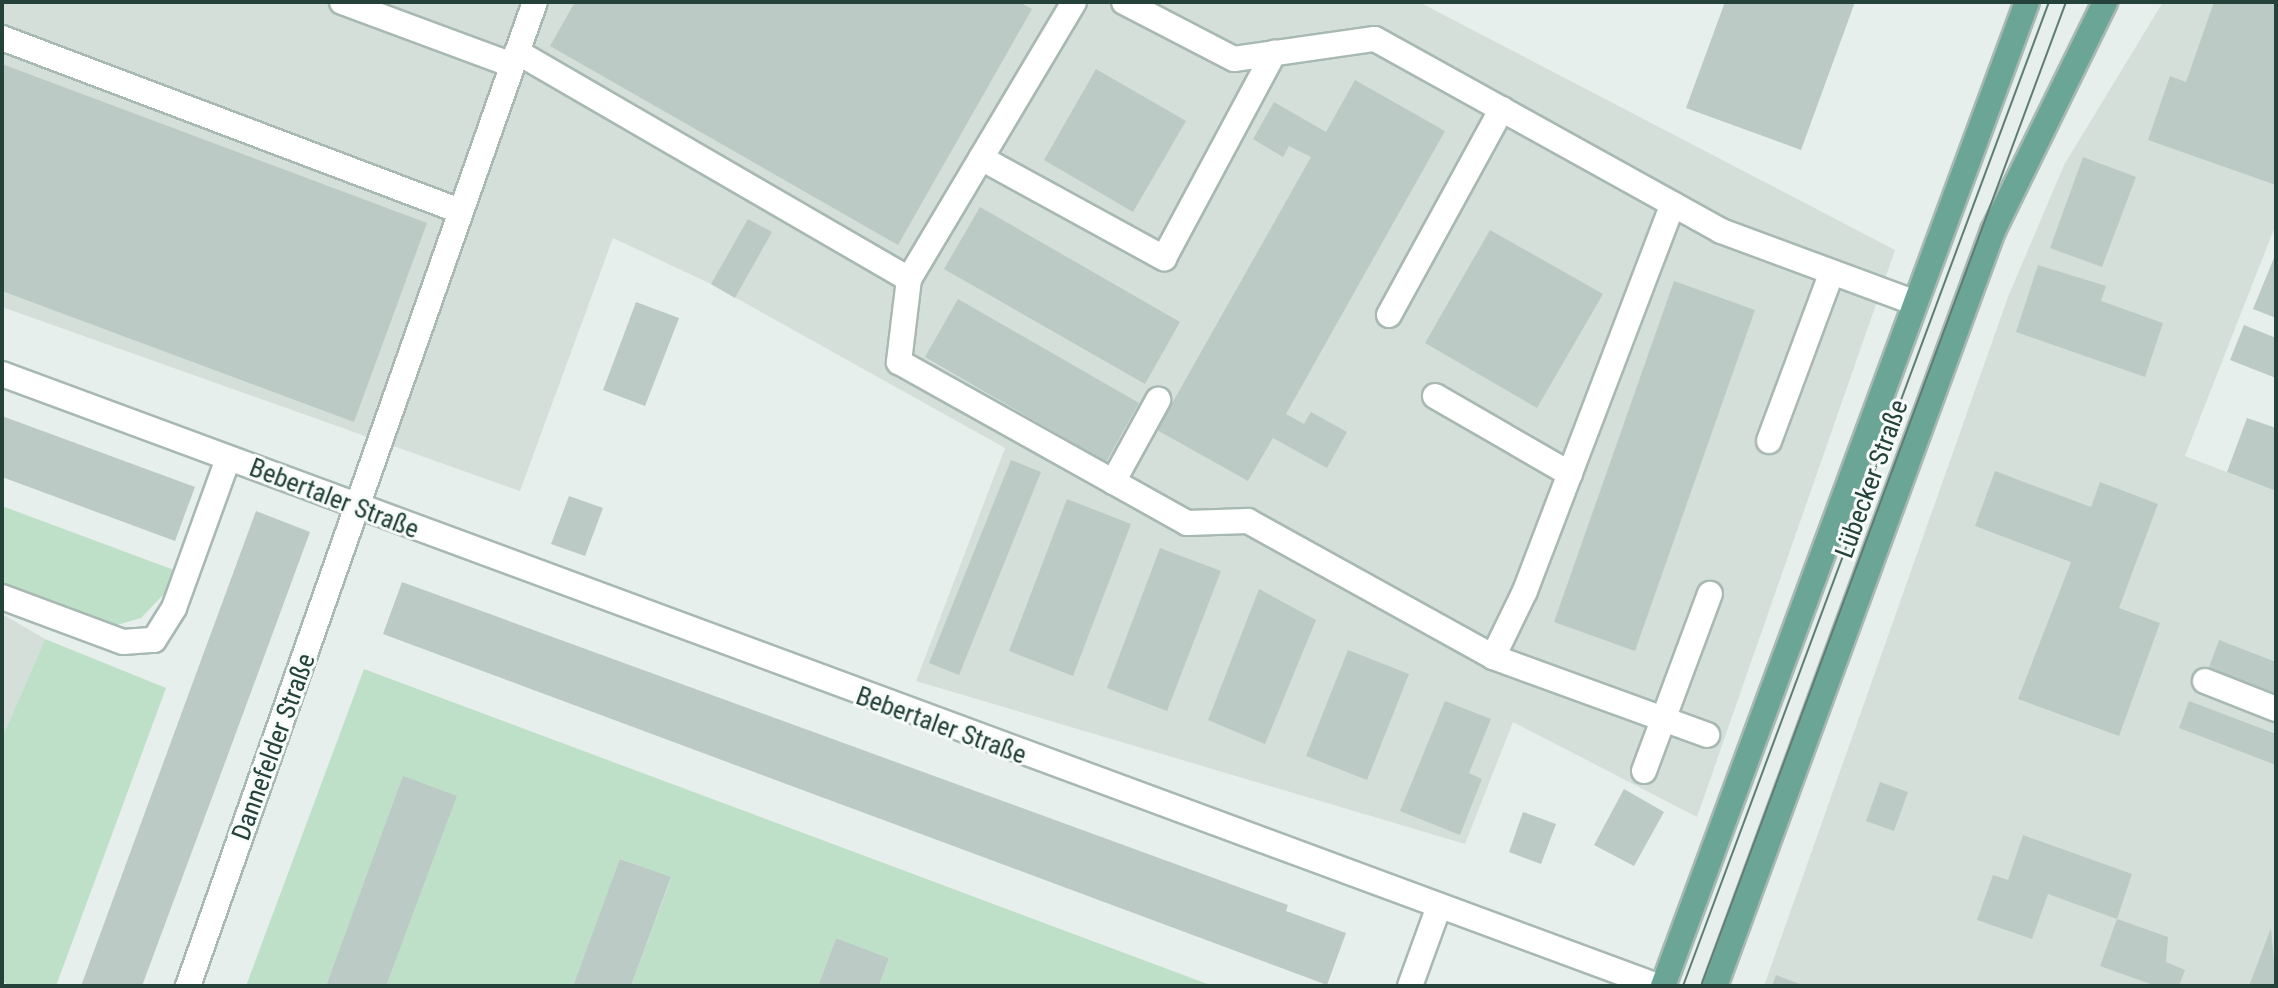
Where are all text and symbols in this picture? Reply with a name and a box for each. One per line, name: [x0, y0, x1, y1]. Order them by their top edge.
street label: Lübecker Straße: [1829, 396, 1915, 562]
street label: Bebertaler Straße: [245, 452, 423, 546]
street label: Dannefelder Straße: [226, 649, 322, 845]
street label: Bebertaler Straße: [852, 681, 1030, 771]

